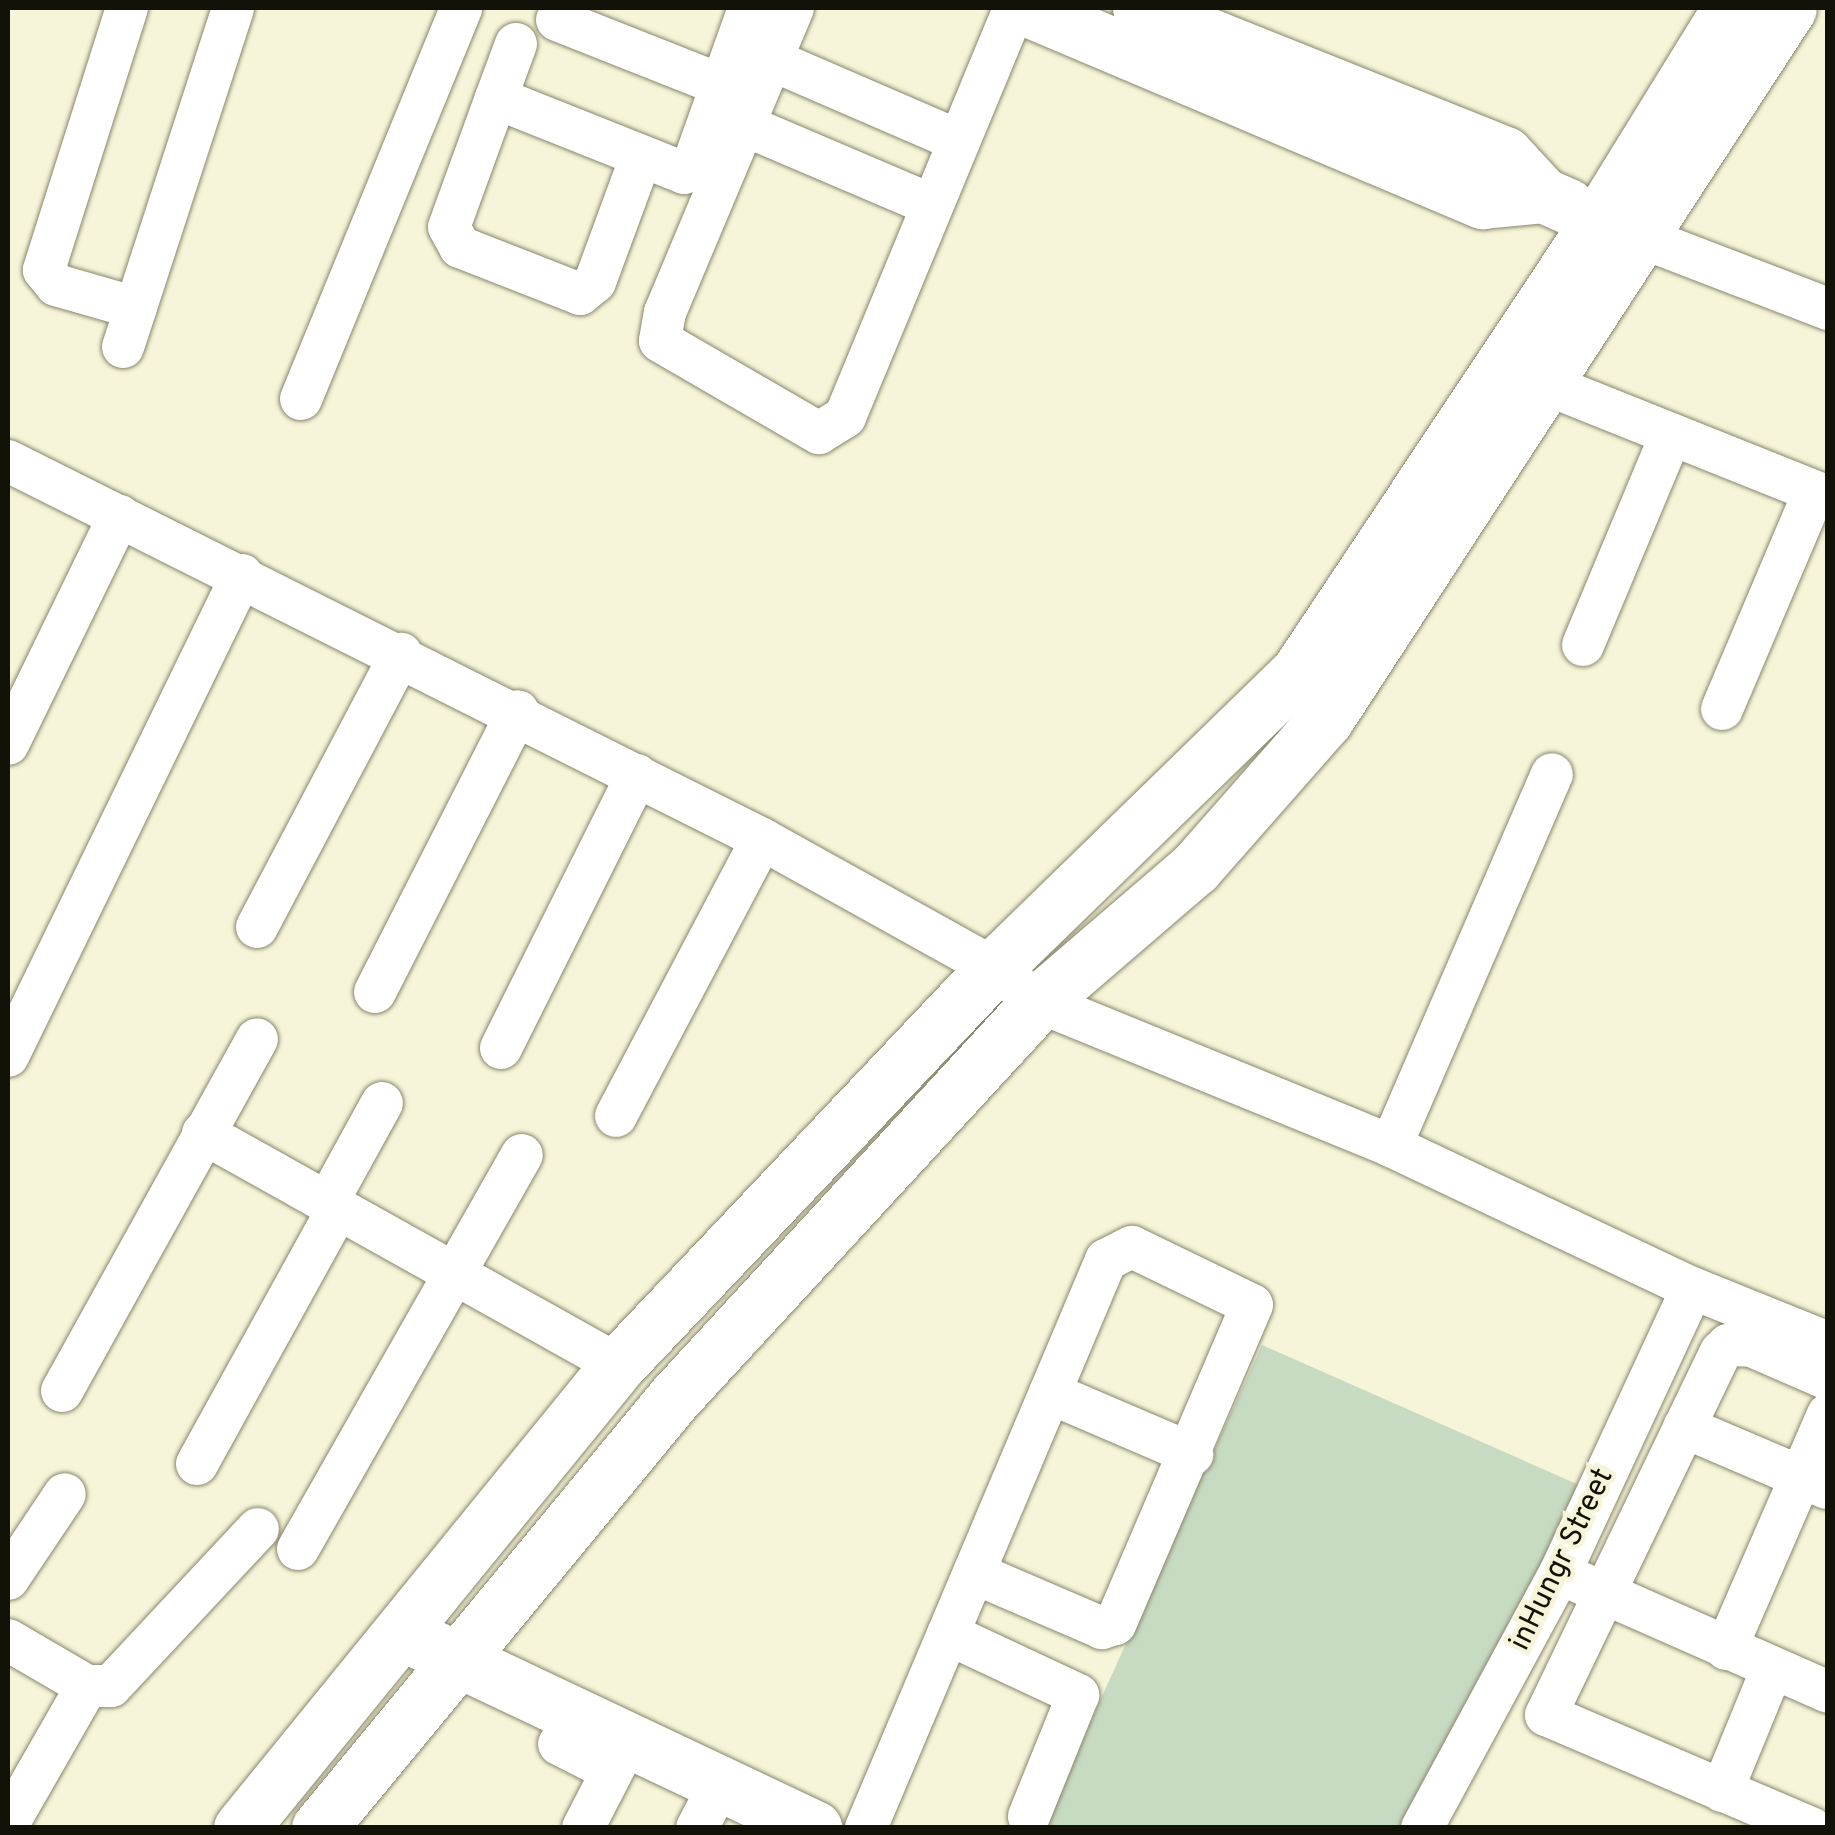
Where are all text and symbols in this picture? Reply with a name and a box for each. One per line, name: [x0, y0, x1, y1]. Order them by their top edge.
street label: inHungr Street: [1503, 1463, 1623, 1657]

